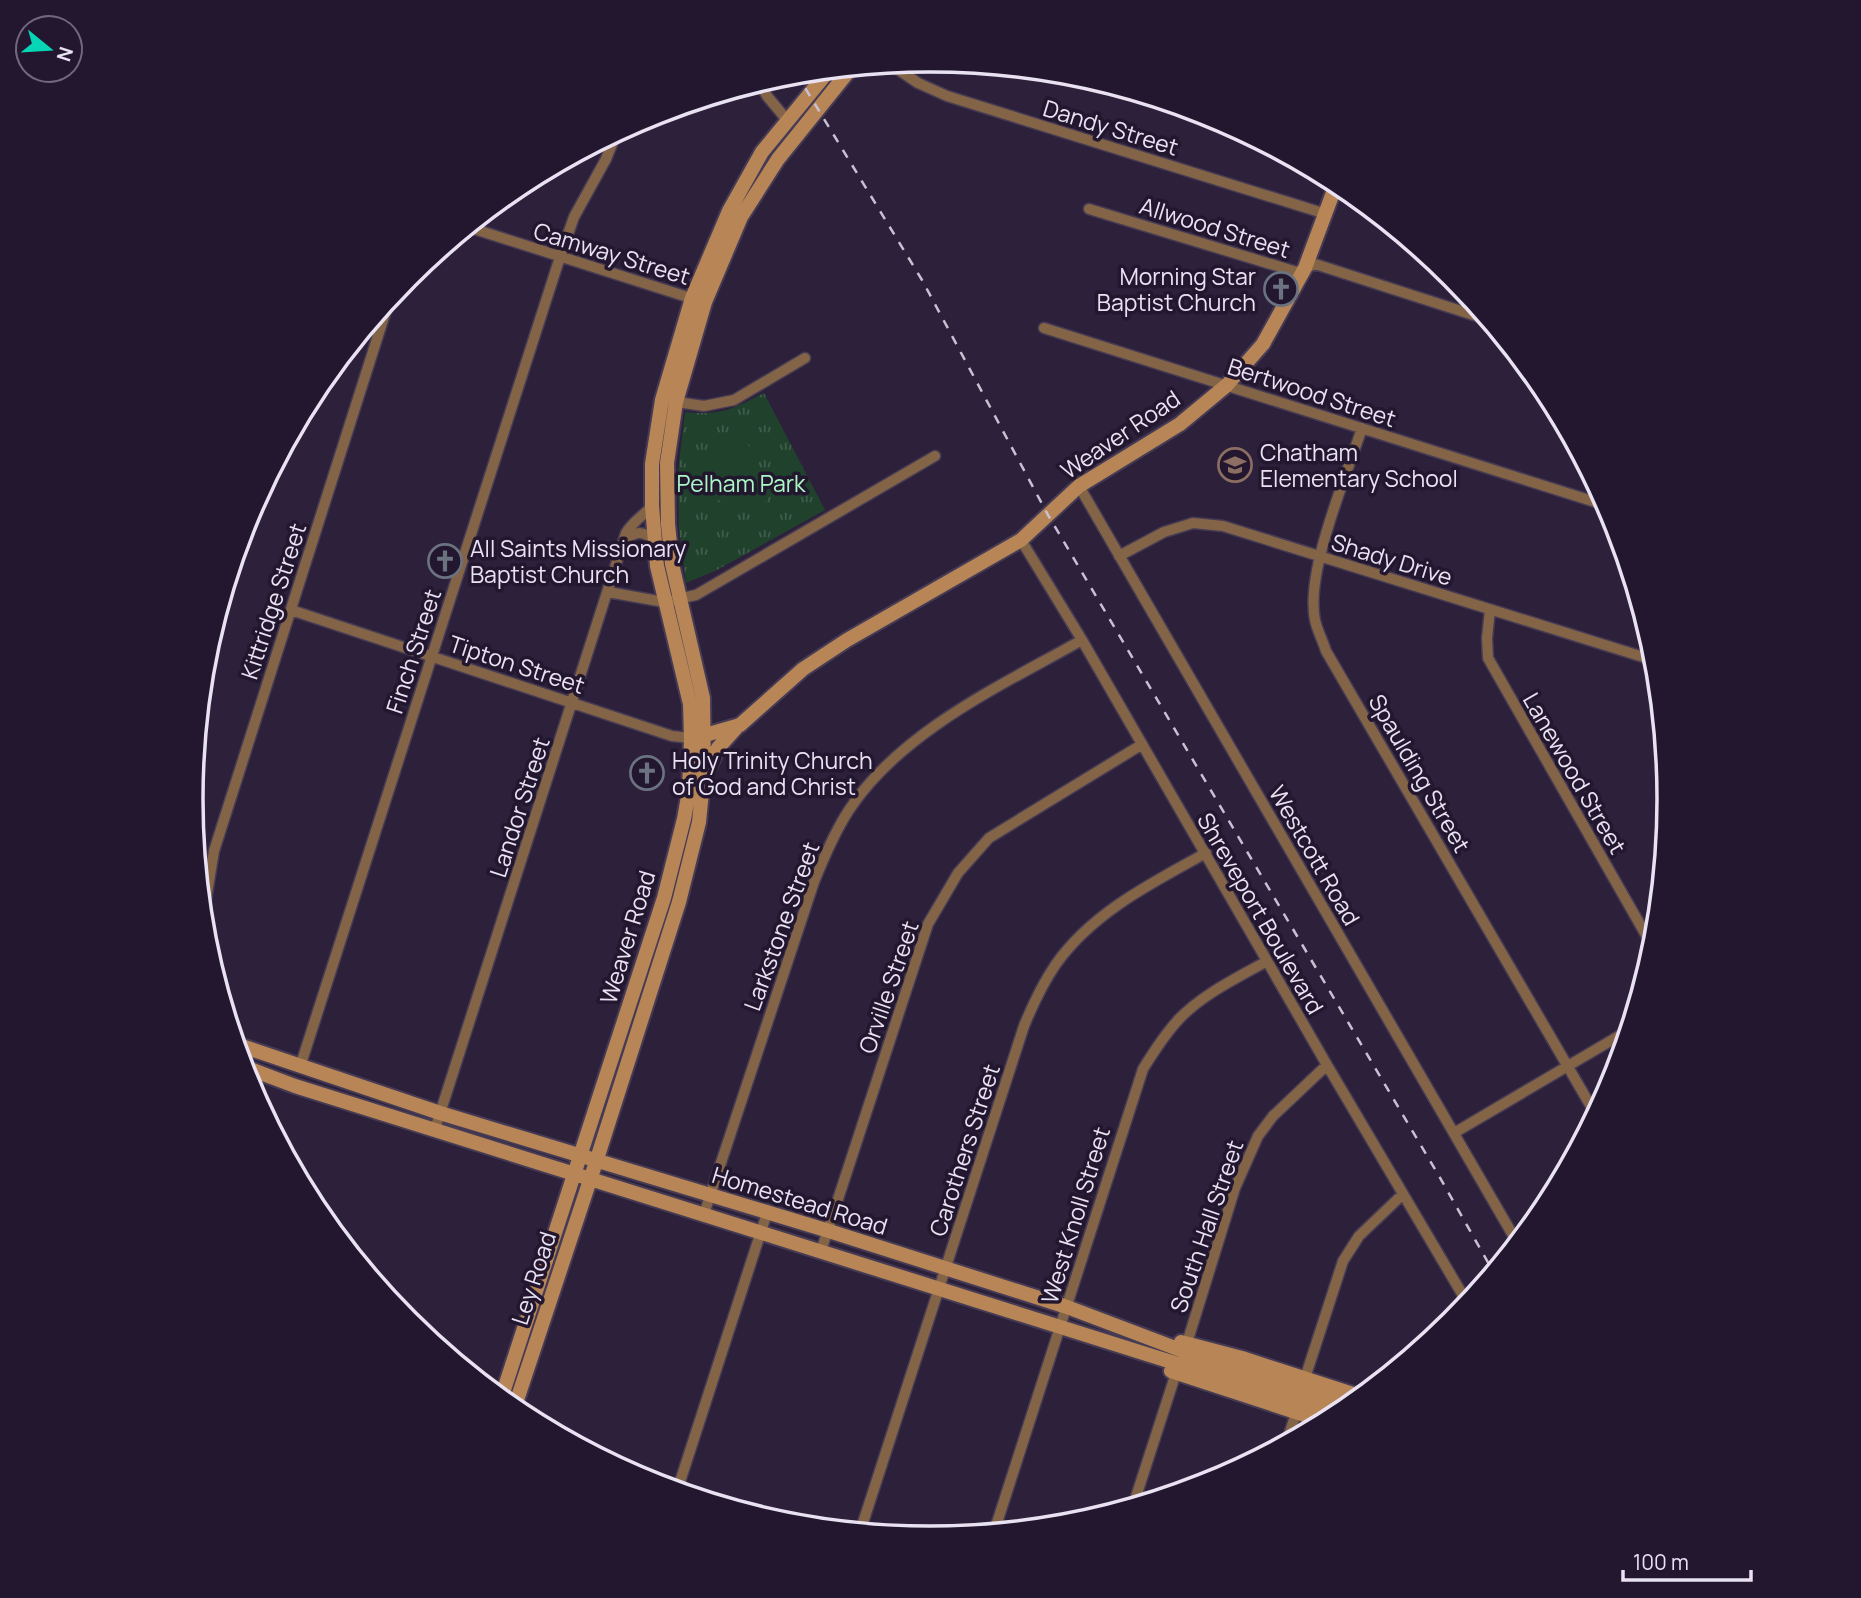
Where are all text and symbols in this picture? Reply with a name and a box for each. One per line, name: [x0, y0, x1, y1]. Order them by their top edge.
north arrow: [14, 14, 84, 84]
text: N: [51, 44, 80, 65]
street label: Dandy Street: [1040, 91, 1182, 163]
street label: Allwood Street: [1136, 189, 1294, 265]
street label: Camway Street: [530, 214, 694, 292]
place label: Morning Star Baptist Church: [1097, 260, 1256, 318]
church icon: Morning Star Baptist Church: [1262, 270, 1300, 308]
street label: Bertwood Street: [1224, 350, 1400, 434]
street label: Weaver Road: [1054, 382, 1186, 486]
place label: Chatham Elementary School: [1260, 436, 1458, 494]
school or university icon: Chatham Elementary School: [1216, 446, 1254, 484]
park label: Pelham Park: [676, 467, 806, 499]
street label: Kittridge Street: [233, 519, 313, 683]
street label: Shady Drive: [1328, 525, 1456, 593]
place label: All Saints Missionary Baptist Church: [470, 532, 686, 590]
church icon: All Saints Missionary Baptist Church: [426, 542, 464, 580]
street label: Finch Street: [378, 585, 448, 717]
street label: Tipton Street: [445, 627, 589, 701]
street label: Lanewood Street: [1516, 687, 1634, 859]
street label: Spaulding Street: [1362, 688, 1478, 858]
street label: Landor Street: [481, 733, 557, 881]
place label: Holy Trinity Church of God and Christ: [672, 744, 873, 802]
church icon: Holy Trinity Church of God and Christ: [628, 754, 666, 792]
street label: Westcott Road: [1262, 779, 1368, 931]
street label: Shreveport Boulevard: [1190, 806, 1332, 1020]
street label: Larkstone Street: [736, 837, 826, 1015]
street label: Weaver Road: [592, 866, 662, 1008]
street label: Orville Street: [850, 916, 926, 1058]
street label: Carothers Street: [921, 1060, 1007, 1240]
street label: West Knoll Street: [1033, 1123, 1117, 1307]
street label: South Hall Street: [1162, 1136, 1250, 1316]
street label: Homestead Road: [708, 1158, 892, 1242]
street label: Ley Road: [503, 1227, 563, 1329]
scale bar: [1623, 1538, 1751, 1582]
text: 100 m: [1633, 1548, 1689, 1576]

